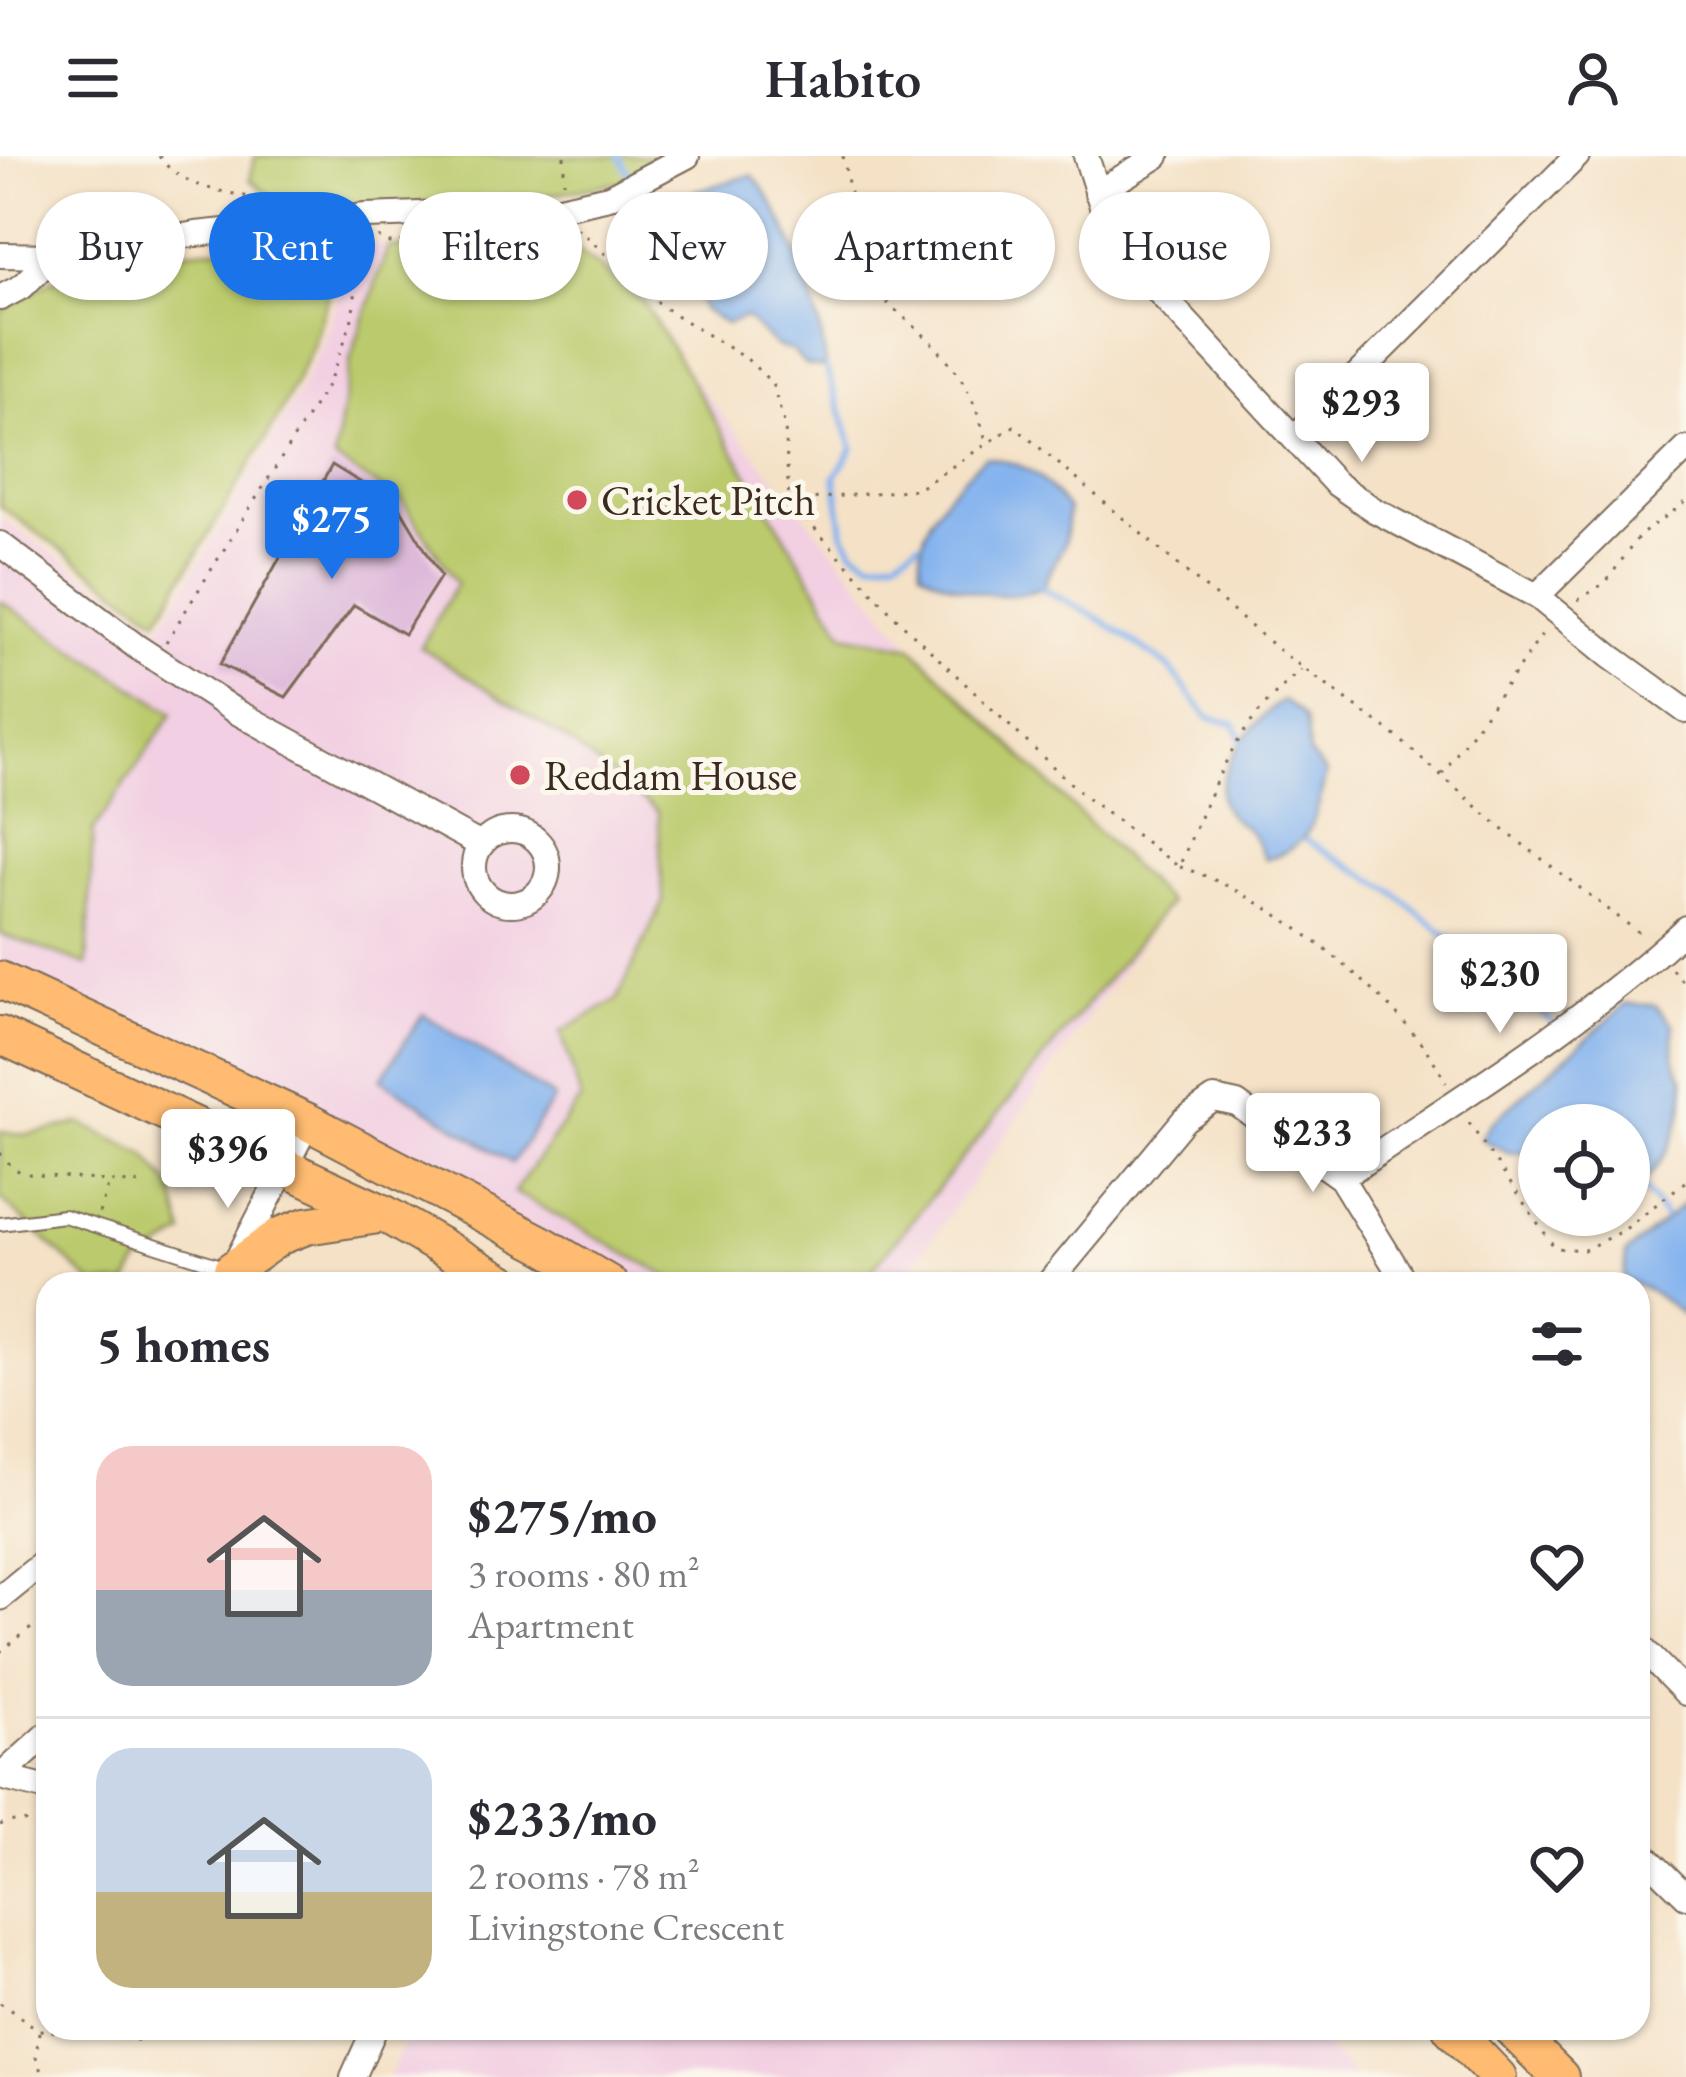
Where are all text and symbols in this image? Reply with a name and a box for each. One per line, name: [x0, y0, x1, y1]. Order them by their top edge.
text: Habito: [765, 43, 921, 113]
icon: menu: [60, 45, 126, 111]
icon: person: [1560, 45, 1626, 111]
chip: Buy: [36, 192, 185, 300]
chip: Rent: [209, 192, 375, 300]
chip: Filters: [399, 192, 582, 300]
chip: New: [606, 192, 768, 300]
chip: Apartment: [792, 192, 1055, 300]
chip: House: [1079, 192, 1270, 300]
pin: $293: [1291, 363, 1433, 465]
text: $293: [1322, 376, 1402, 427]
place label: Cricket Pitch: [601, 473, 815, 528]
pin: $275: [261, 480, 403, 582]
marker: Cricket Pitch: [564, 487, 590, 513]
text: $275: [292, 493, 372, 544]
place label: Reddam House: [544, 748, 797, 803]
marker: Reddam House: [507, 762, 533, 788]
pin: $230: [1429, 934, 1571, 1036]
text: $230: [1460, 947, 1540, 998]
pin: $233: [1242, 1093, 1384, 1195]
map controls: [1518, 1104, 1650, 1236]
button: locate: [1518, 1104, 1650, 1236]
text: $233: [1273, 1106, 1353, 1157]
pin: $396: [157, 1109, 299, 1211]
text: $396: [188, 1122, 268, 1173]
text: 5 homes: [96, 1311, 270, 1377]
icon: filters: [1524, 1311, 1590, 1377]
text: $275/mo: [468, 1482, 657, 1548]
icon: home: [192, 1494, 336, 1638]
icon: heart: [1524, 1533, 1590, 1599]
text: 3 rooms · 80 m²: [468, 1548, 700, 1599]
text: Apartment: [468, 1599, 634, 1650]
text: $233/mo: [468, 1784, 657, 1850]
icon: home: [192, 1796, 336, 1940]
icon: heart: [1524, 1835, 1590, 1901]
text: 2 rooms · 78 m²: [468, 1850, 700, 1901]
text: Livingstone Crescent: [468, 1901, 784, 1952]

